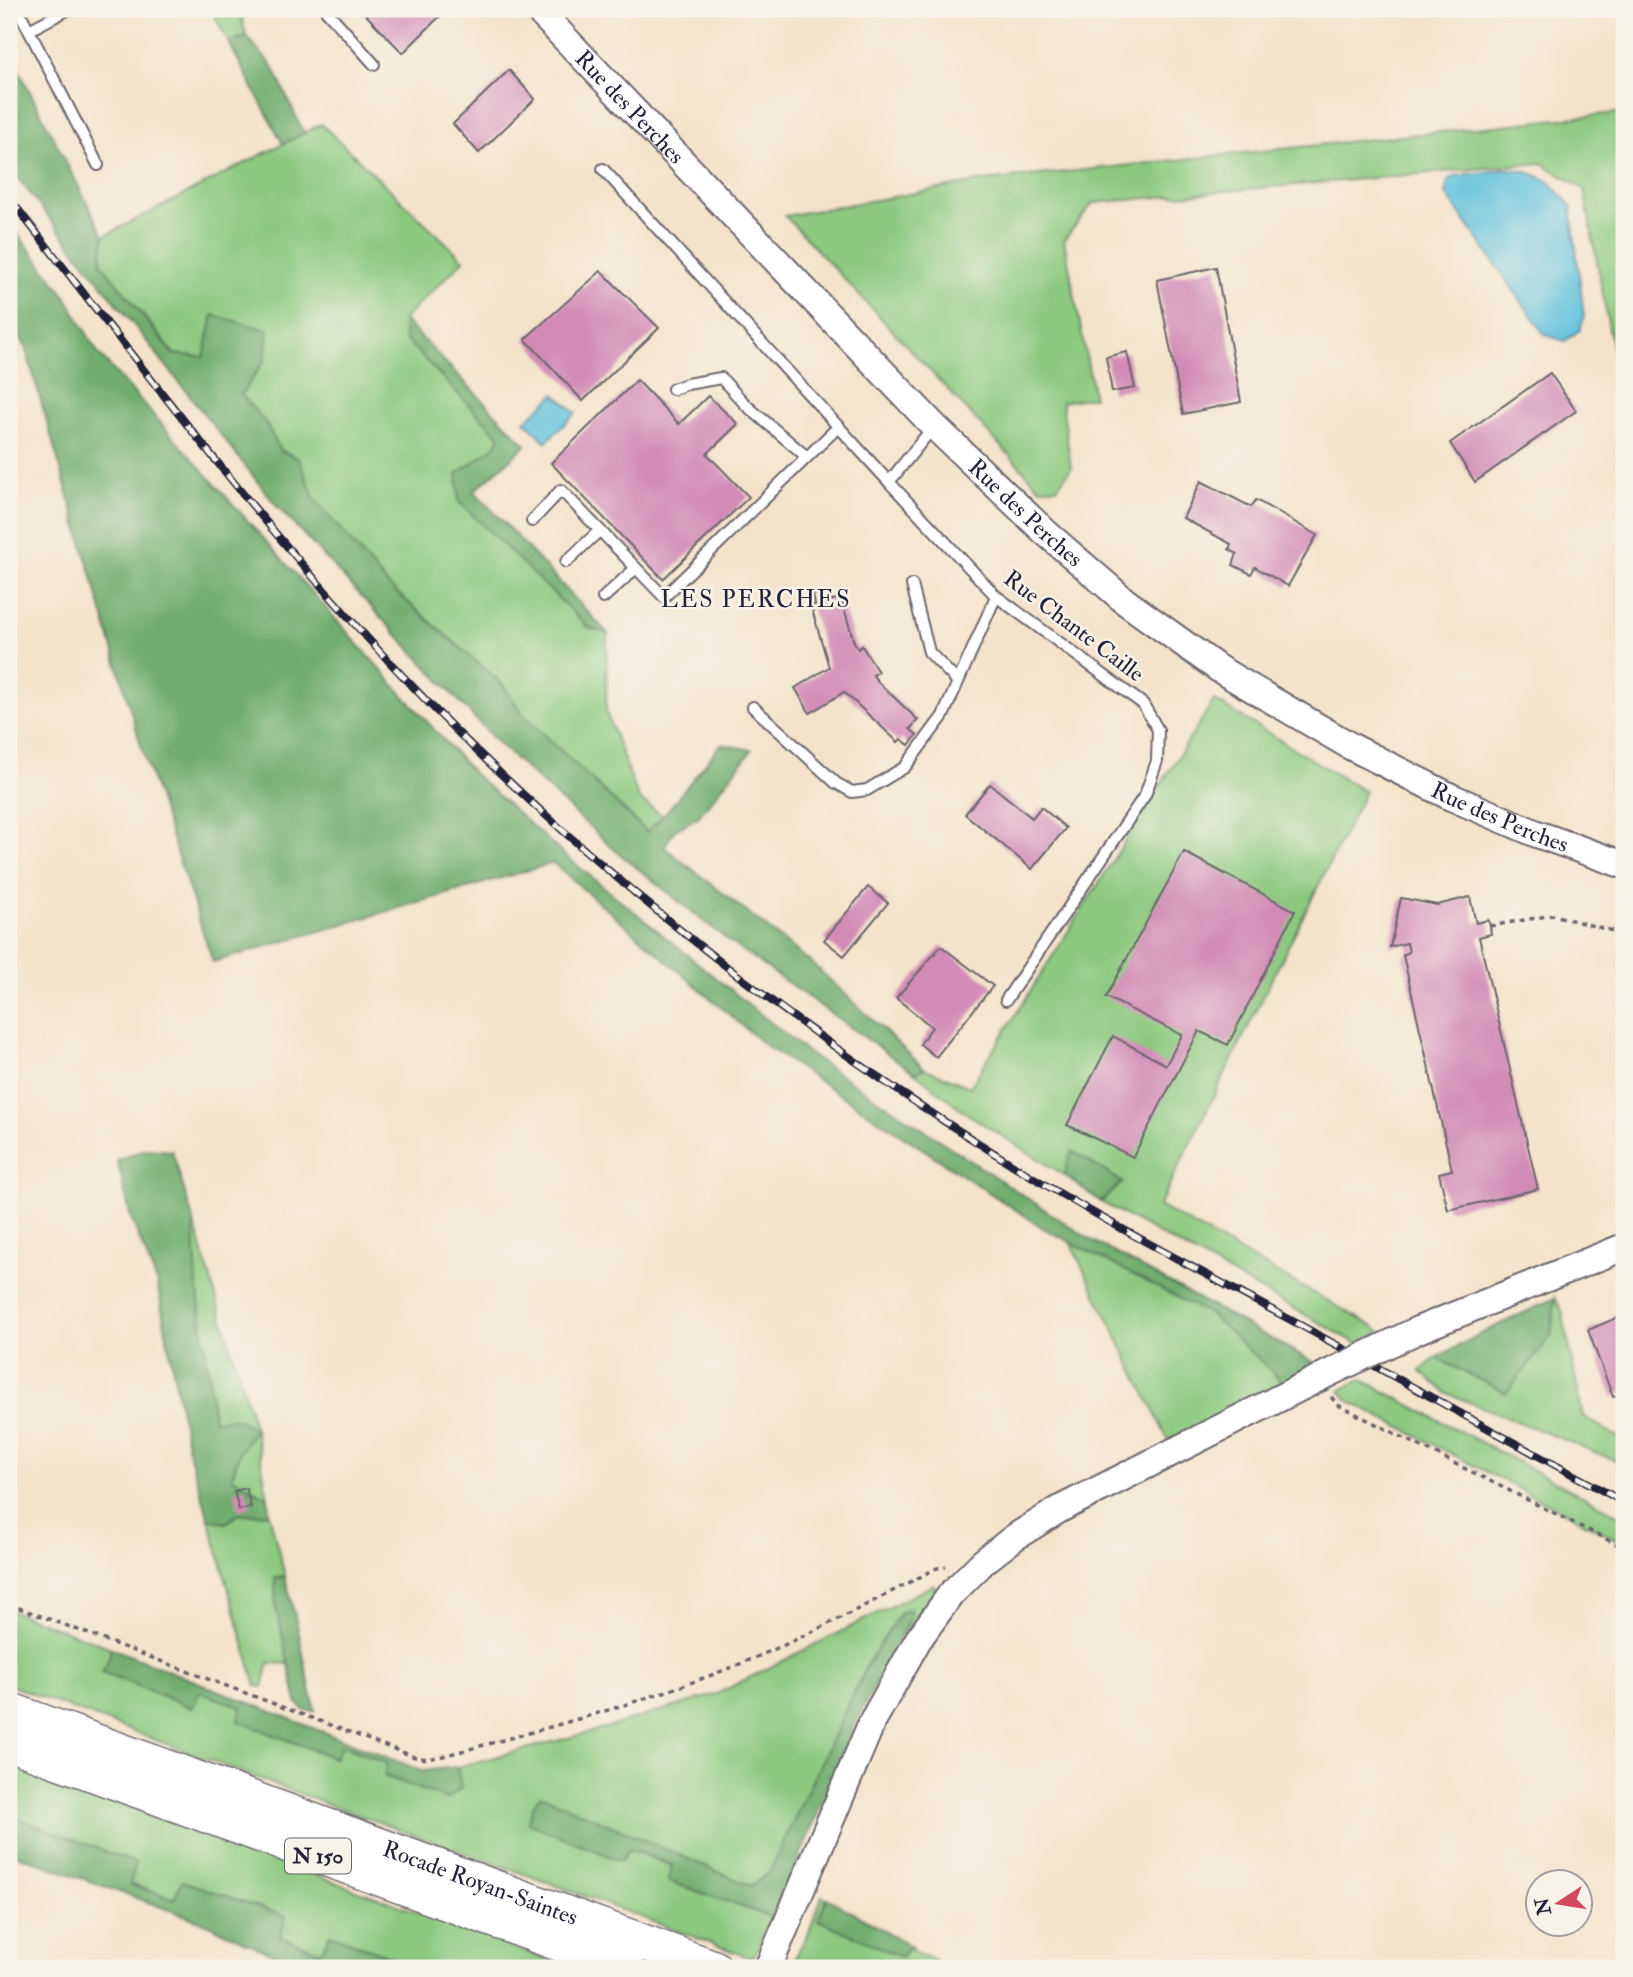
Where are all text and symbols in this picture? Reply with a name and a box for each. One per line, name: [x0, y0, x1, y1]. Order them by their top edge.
street label: Rue des Perches: [569, 44, 691, 170]
street label: Rue des Perches: [962, 452, 1089, 573]
street label: Rue Chante Caille: [998, 564, 1150, 688]
district label: LES PERCHES: [660, 584, 852, 615]
street label: Rue des Perches: [1427, 775, 1573, 859]
street label: Rocade Royan-Saintes: [379, 1834, 582, 1931]
road number: N 150: [285, 1839, 351, 1874]
north arrow: [1524, 1868, 1594, 1938]
text: N: [1530, 1895, 1557, 1918]

